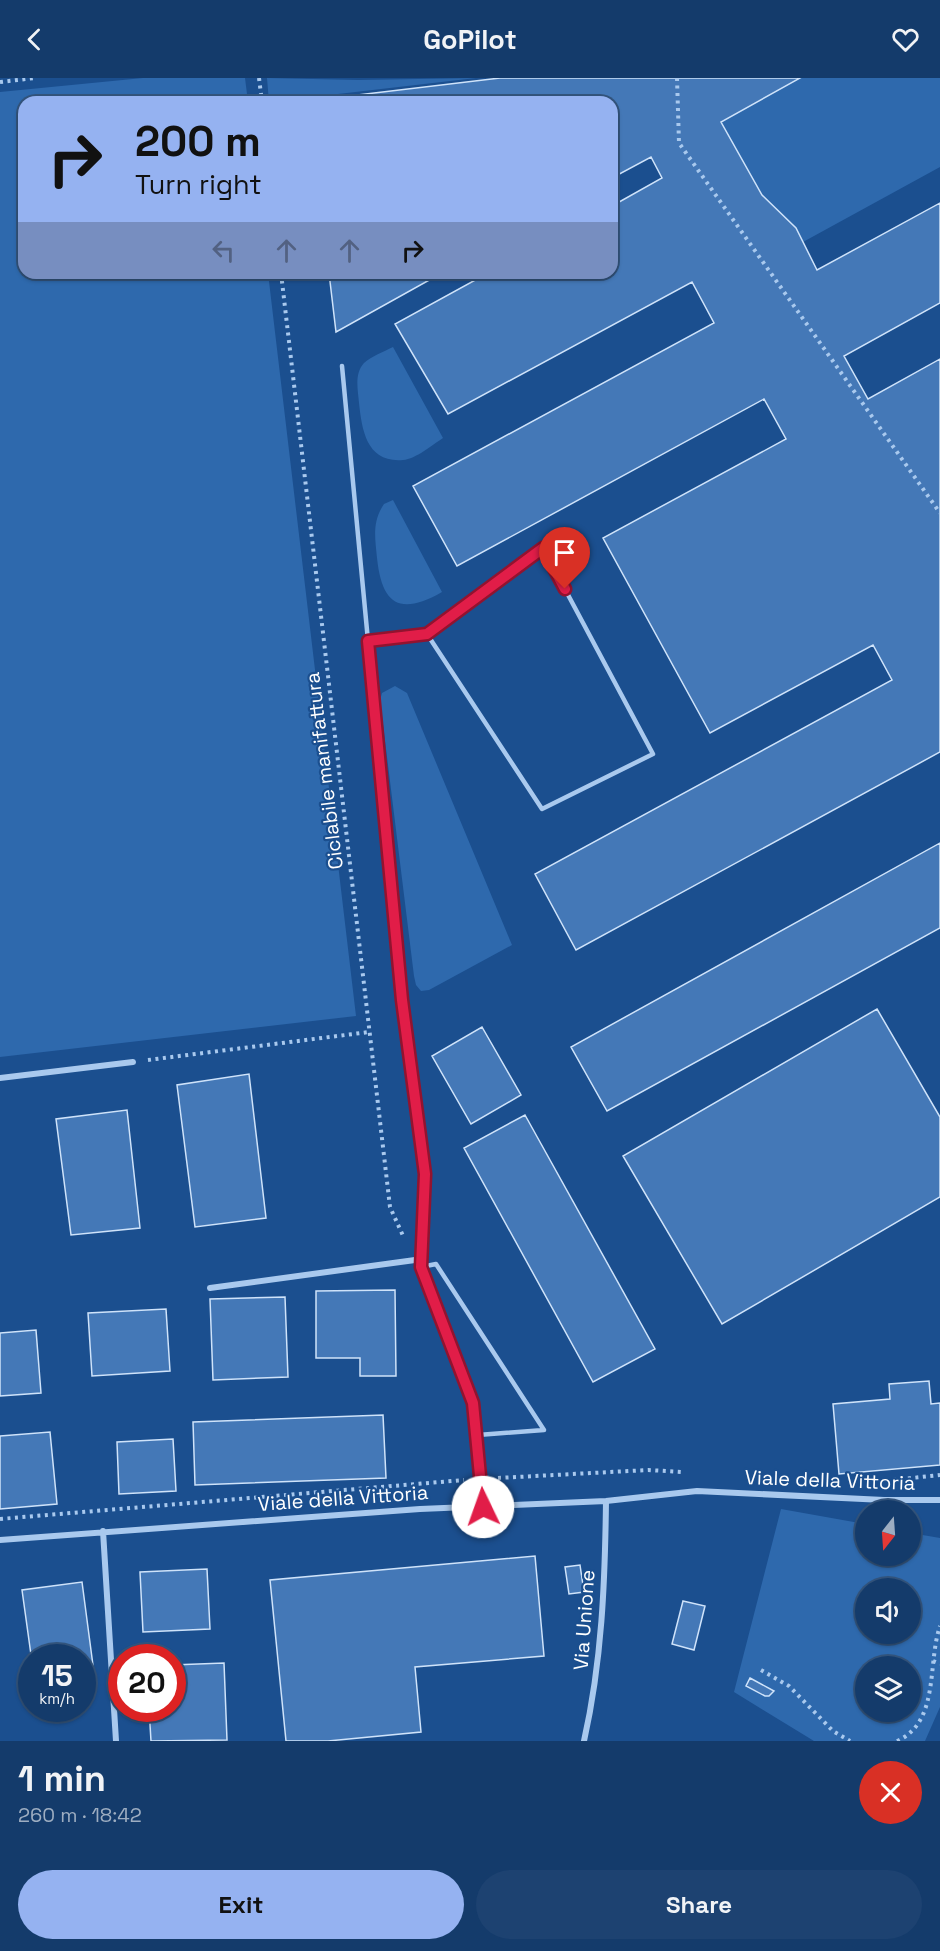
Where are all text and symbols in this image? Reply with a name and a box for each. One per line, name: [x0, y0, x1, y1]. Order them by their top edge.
text: GoPilot: [423, 22, 517, 57]
icon: back: [18, 23, 51, 56]
icon: heart: [889, 23, 922, 56]
text: 200 m: [135, 115, 261, 168]
icon: right: [36, 120, 114, 198]
text: Turn right: [135, 167, 262, 202]
icon: left: [207, 234, 240, 267]
icon: ahead: [270, 234, 303, 267]
icon: ahead: [333, 234, 366, 267]
icon: right: [396, 234, 429, 267]
pin: [539, 527, 590, 589]
icon: arrive: [548, 536, 581, 569]
street label: Ciclabile manifattura: [299, 671, 349, 871]
street label: Viale della Vittoria: [744, 1464, 916, 1496]
position arrow: [451, 1475, 515, 1539]
street label: Viale della Vittoria: [257, 1479, 429, 1517]
north arrow: [855, 1500, 921, 1566]
map controls: [855, 1500, 921, 1722]
street label: Via Unione: [568, 1569, 600, 1671]
button: sound: [855, 1578, 921, 1644]
speed limit sign: 20: [108, 1644, 186, 1722]
text: 15: [41, 1656, 73, 1695]
button: layers: [855, 1656, 921, 1722]
text: km/h: [39, 1689, 75, 1708]
text: 1 min: [18, 1756, 106, 1802]
button: close: [859, 1761, 922, 1824]
text: 260 m · 18:42: [18, 1802, 142, 1828]
button: Exit: [18, 1870, 464, 1939]
button: Share: [476, 1870, 922, 1939]

